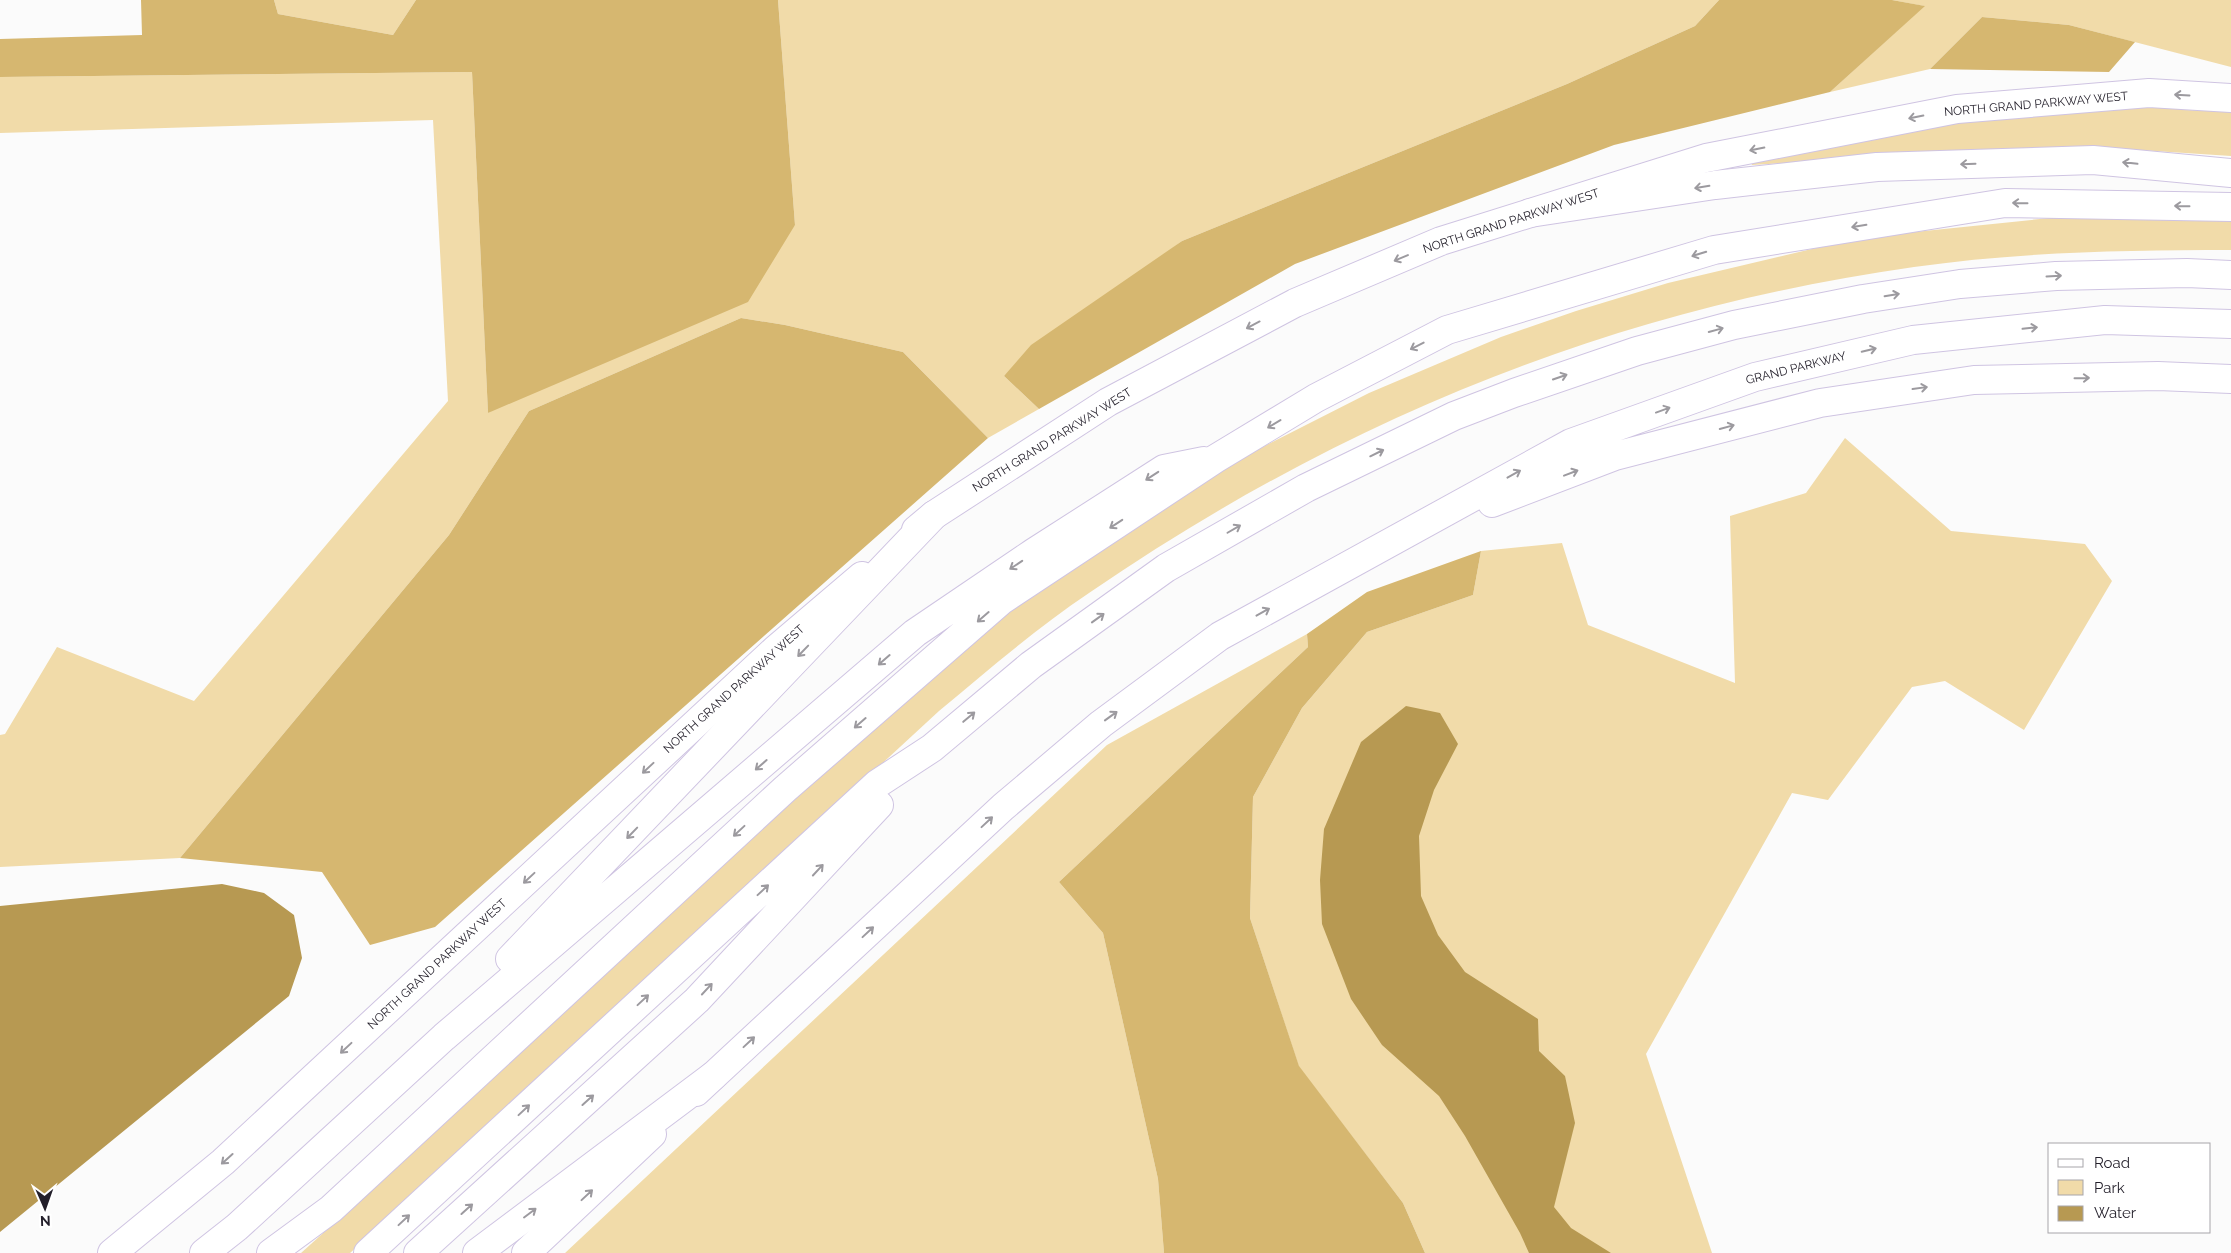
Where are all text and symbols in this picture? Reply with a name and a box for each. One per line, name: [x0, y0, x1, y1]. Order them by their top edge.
street label: NORTH GRAND PARKWAY WEST: [1943, 89, 2129, 119]
one-way arrow: [2175, 91, 2191, 100]
one-way arrow: [1909, 113, 1925, 123]
one-way arrow: [1749, 144, 1765, 154]
one-way arrow: [2123, 158, 2139, 168]
one-way arrow: [1960, 159, 1976, 169]
one-way arrow: [1694, 182, 1710, 192]
street label: NORTH GRAND PARKWAY WEST: [1421, 186, 1602, 256]
one-way arrow: [2012, 198, 2028, 208]
one-way arrow: [2175, 201, 2191, 211]
one-way arrow: [1852, 221, 1868, 231]
one-way arrow: [1692, 249, 1708, 259]
one-way arrow: [1394, 254, 1409, 263]
one-way arrow: [2045, 272, 2061, 281]
one-way arrow: [1884, 289, 1900, 299]
one-way arrow: [1246, 320, 1261, 330]
one-way arrow: [2021, 323, 2037, 333]
one-way arrow: [1707, 325, 1723, 334]
one-way arrow: [1410, 342, 1425, 351]
one-way arrow: [1861, 345, 1877, 354]
street label: GRAND PARKWAY: [1744, 349, 1848, 387]
one-way arrow: [1552, 372, 1568, 381]
one-way arrow: [2074, 373, 2090, 383]
one-way arrow: [1912, 383, 1928, 393]
street label: NORTH GRAND PARKWAY WEST: [970, 385, 1135, 495]
one-way arrow: [1655, 405, 1670, 414]
one-way arrow: [1268, 419, 1282, 429]
one-way arrow: [1718, 422, 1734, 431]
one-way arrow: [1369, 448, 1384, 457]
one-way arrow: [1563, 467, 1578, 477]
one-way arrow: [1506, 469, 1521, 478]
one-way arrow: [1145, 471, 1159, 481]
one-way arrow: [1109, 519, 1123, 530]
one-way arrow: [1226, 524, 1240, 534]
one-way arrow: [1009, 560, 1023, 570]
one-way arrow: [1255, 607, 1270, 617]
one-way arrow: [976, 611, 989, 622]
one-way arrow: [1091, 612, 1104, 623]
street label: NORTH GRAND PARKWAY WEST: [661, 622, 808, 756]
one-way arrow: [797, 645, 809, 657]
one-way arrow: [878, 654, 891, 665]
one-way arrow: [962, 711, 975, 722]
one-way arrow: [1104, 711, 1117, 722]
one-way arrow: [854, 718, 867, 729]
one-way arrow: [755, 760, 768, 771]
one-way arrow: [642, 762, 655, 774]
one-way arrow: [980, 816, 993, 828]
one-way arrow: [732, 825, 745, 837]
one-way arrow: [626, 827, 638, 840]
one-way arrow: [812, 864, 824, 877]
one-way arrow: [523, 872, 535, 884]
one-way arrow: [756, 884, 769, 896]
street label: NORTH GRAND PARKWAY WEST: [365, 895, 510, 1032]
one-way arrow: [861, 926, 874, 938]
one-way arrow: [701, 983, 713, 996]
one-way arrow: [637, 994, 650, 1006]
one-way arrow: [742, 1037, 755, 1048]
one-way arrow: [339, 1042, 352, 1054]
one-way arrow: [581, 1094, 594, 1105]
one-way arrow: [517, 1104, 530, 1116]
legend: [2048, 1143, 2211, 1233]
one-way arrow: [220, 1153, 233, 1164]
text: Road: [2094, 1154, 2130, 1172]
text: Park: [2094, 1179, 2125, 1197]
north arrow: [20, 1183, 70, 1233]
one-way arrow: [580, 1189, 593, 1201]
one-way arrow: [461, 1203, 474, 1215]
text: Water: [2094, 1204, 2137, 1222]
one-way arrow: [523, 1208, 537, 1218]
text: N: [40, 1213, 51, 1229]
one-way arrow: [398, 1214, 411, 1226]

